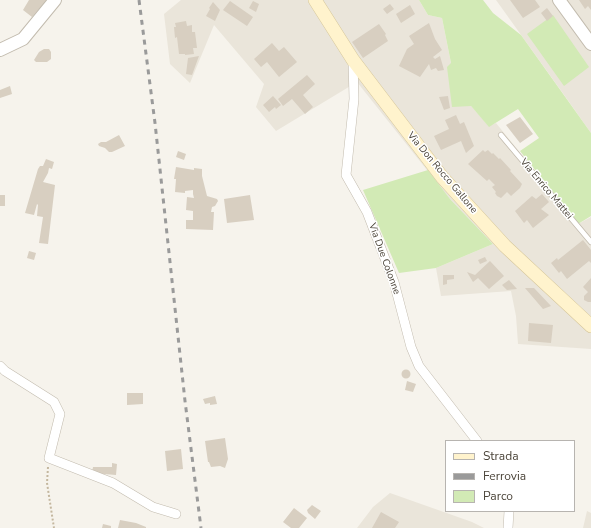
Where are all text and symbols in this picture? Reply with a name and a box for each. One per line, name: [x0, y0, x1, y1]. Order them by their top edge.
street label: Via Don Rocco Gallone: [404, 130, 480, 216]
street label: Via Enrico Mattei: [517, 156, 575, 222]
street label: Via Due Colonne: [366, 222, 402, 296]
legend: [445, 440, 575, 512]
text: Strada: [483, 448, 519, 464]
text: Ferrovia: [483, 468, 526, 484]
text: Parco: [483, 488, 513, 504]

